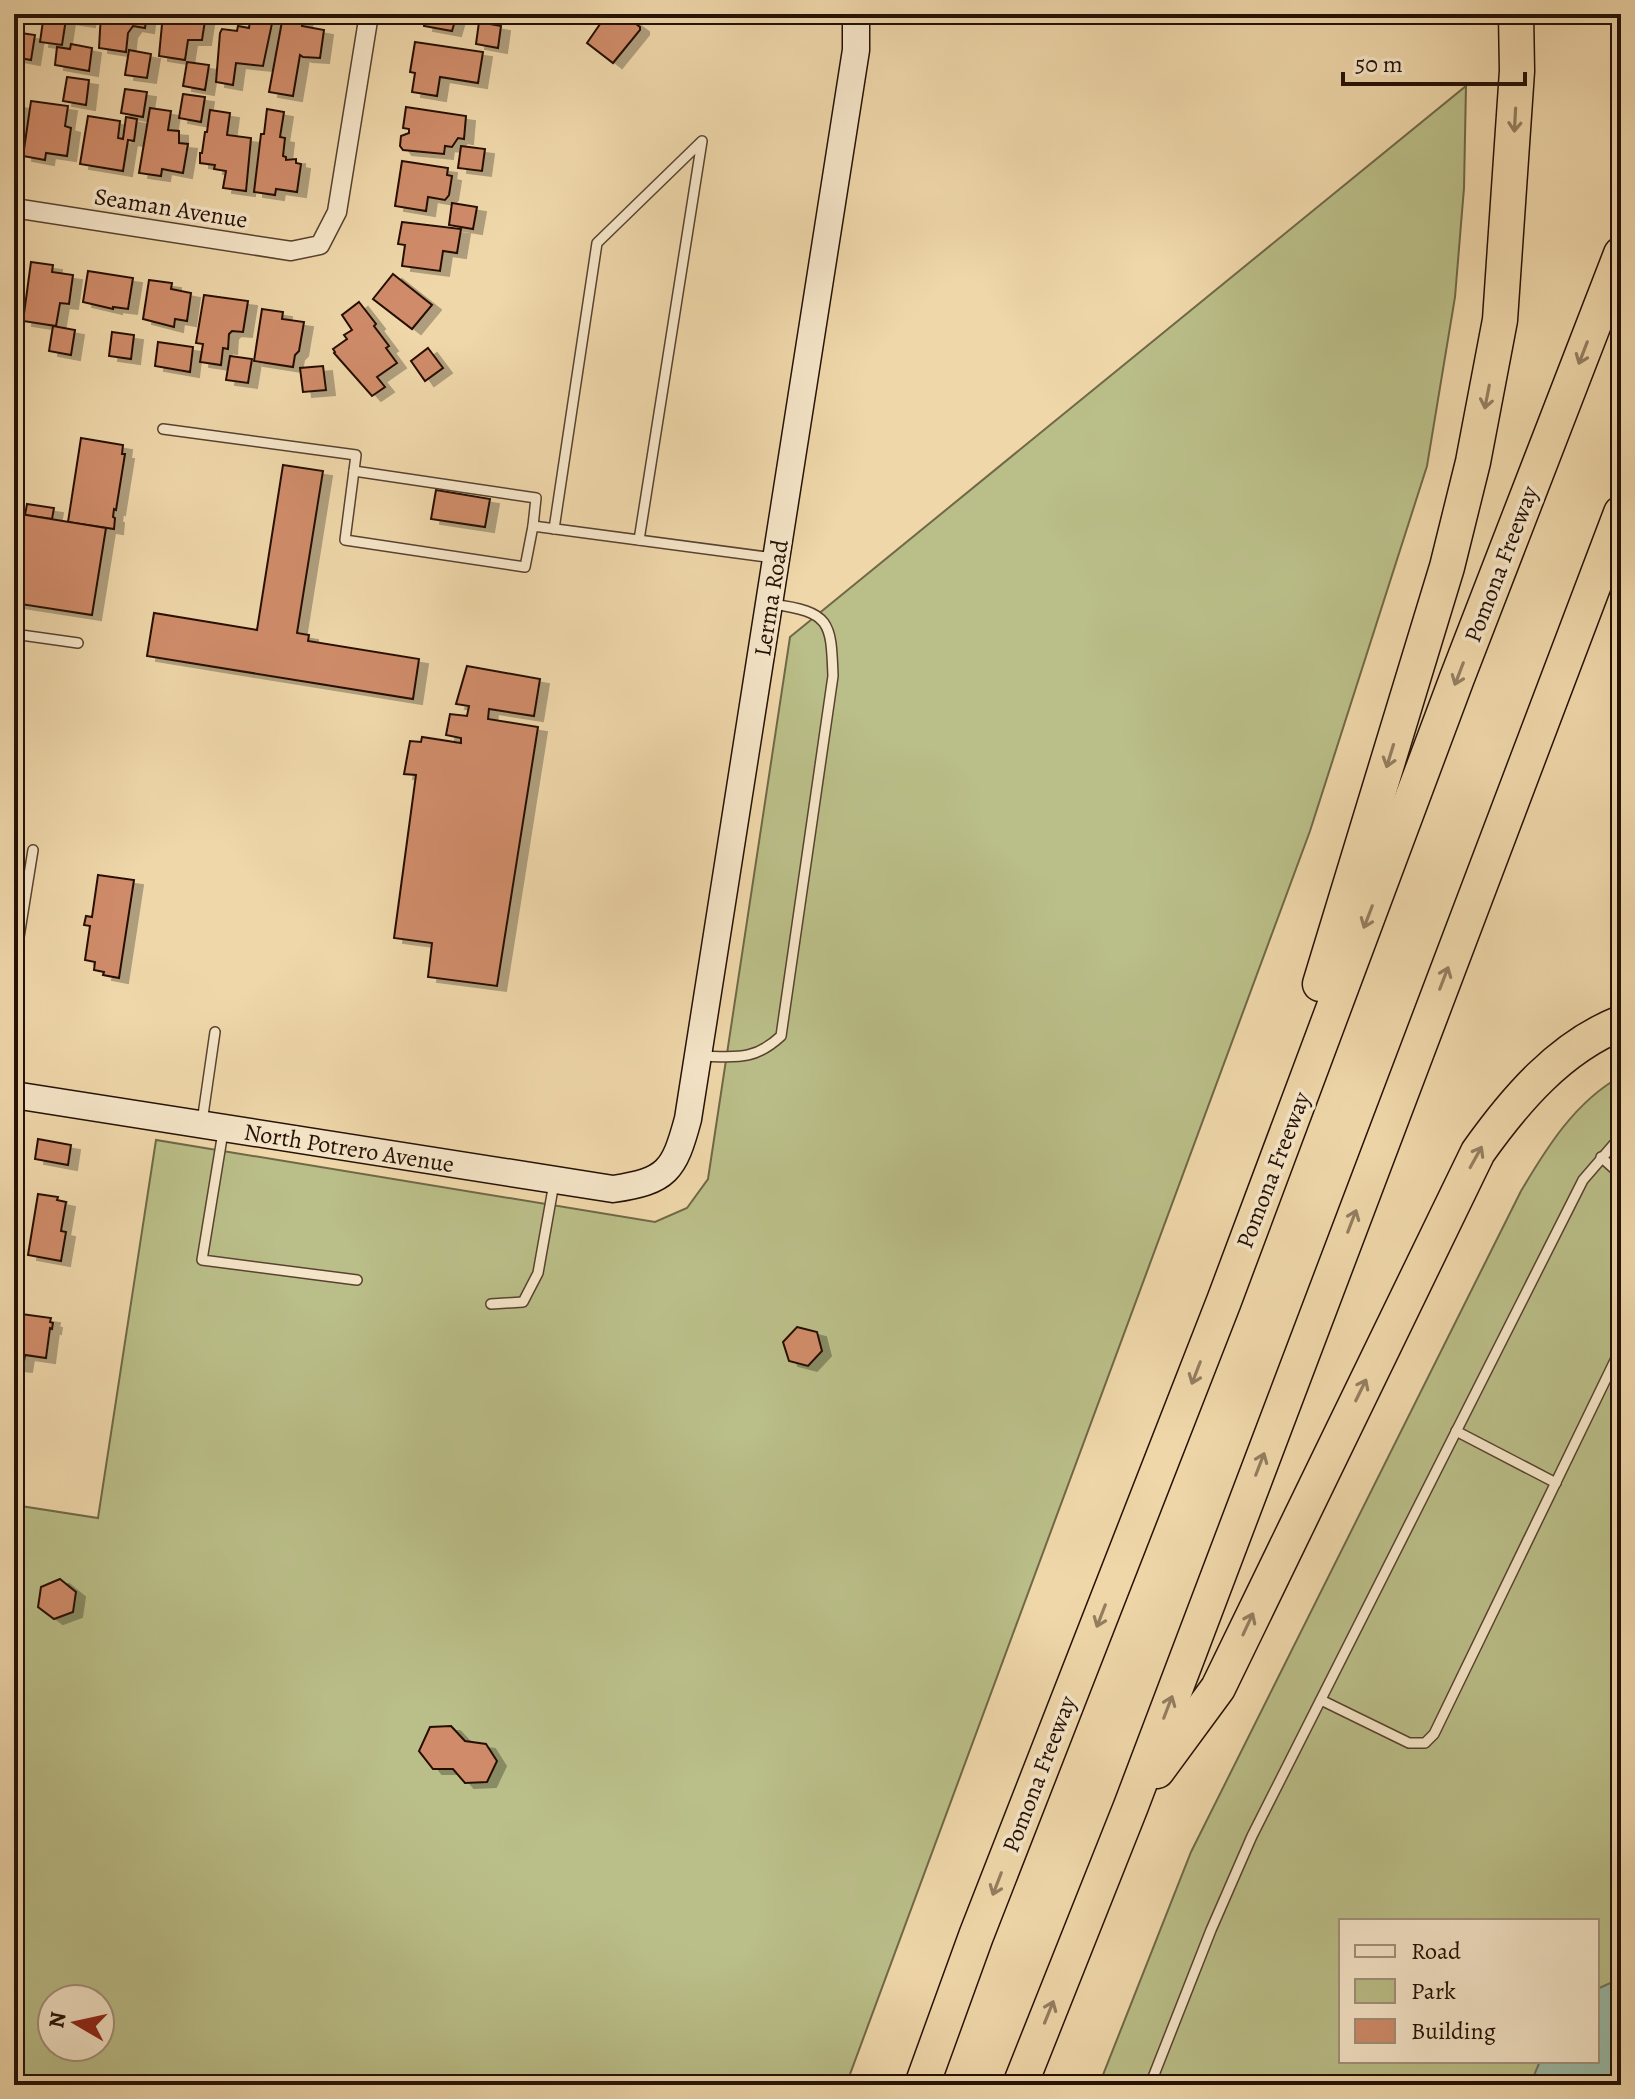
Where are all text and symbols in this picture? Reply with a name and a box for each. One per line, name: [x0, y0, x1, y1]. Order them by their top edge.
scale bar: [1343, 36, 1525, 86]
text: 50 m: [1355, 48, 1403, 80]
one-way arrow: [1507, 106, 1522, 133]
street label: Seaman Avenue: [92, 180, 250, 236]
one-way arrow: [1575, 340, 1589, 365]
one-way arrow: [1478, 384, 1493, 409]
street label: Pomona Freeway: [1456, 481, 1546, 647]
street label: Lerma Road: [746, 537, 796, 659]
one-way arrow: [1451, 661, 1465, 686]
one-way arrow: [1382, 742, 1397, 768]
one-way arrow: [1360, 904, 1374, 929]
one-way arrow: [1438, 966, 1452, 990]
street label: Pomona Freeway: [1228, 1087, 1318, 1253]
street label: North Potrero Avenue: [242, 1116, 456, 1180]
one-way arrow: [1469, 1145, 1485, 1169]
one-way arrow: [1346, 1209, 1360, 1234]
one-way arrow: [1188, 1360, 1202, 1385]
one-way arrow: [1354, 1378, 1369, 1402]
one-way arrow: [1254, 1452, 1268, 1477]
one-way arrow: [1093, 1603, 1107, 1628]
one-way arrow: [1241, 1612, 1256, 1636]
street label: Pomona Freeway: [994, 1691, 1084, 1857]
one-way arrow: [1162, 1695, 1176, 1720]
one-way arrow: [988, 1871, 1003, 1896]
legend: [1339, 1919, 1599, 2063]
text: Road: [1411, 1935, 1461, 1967]
text: Park: [1411, 1975, 1456, 2007]
north arrow: [36, 1983, 116, 2063]
one-way arrow: [1043, 2001, 1057, 2025]
text: N: [41, 2010, 73, 2030]
text: Building: [1411, 2015, 1496, 2047]

